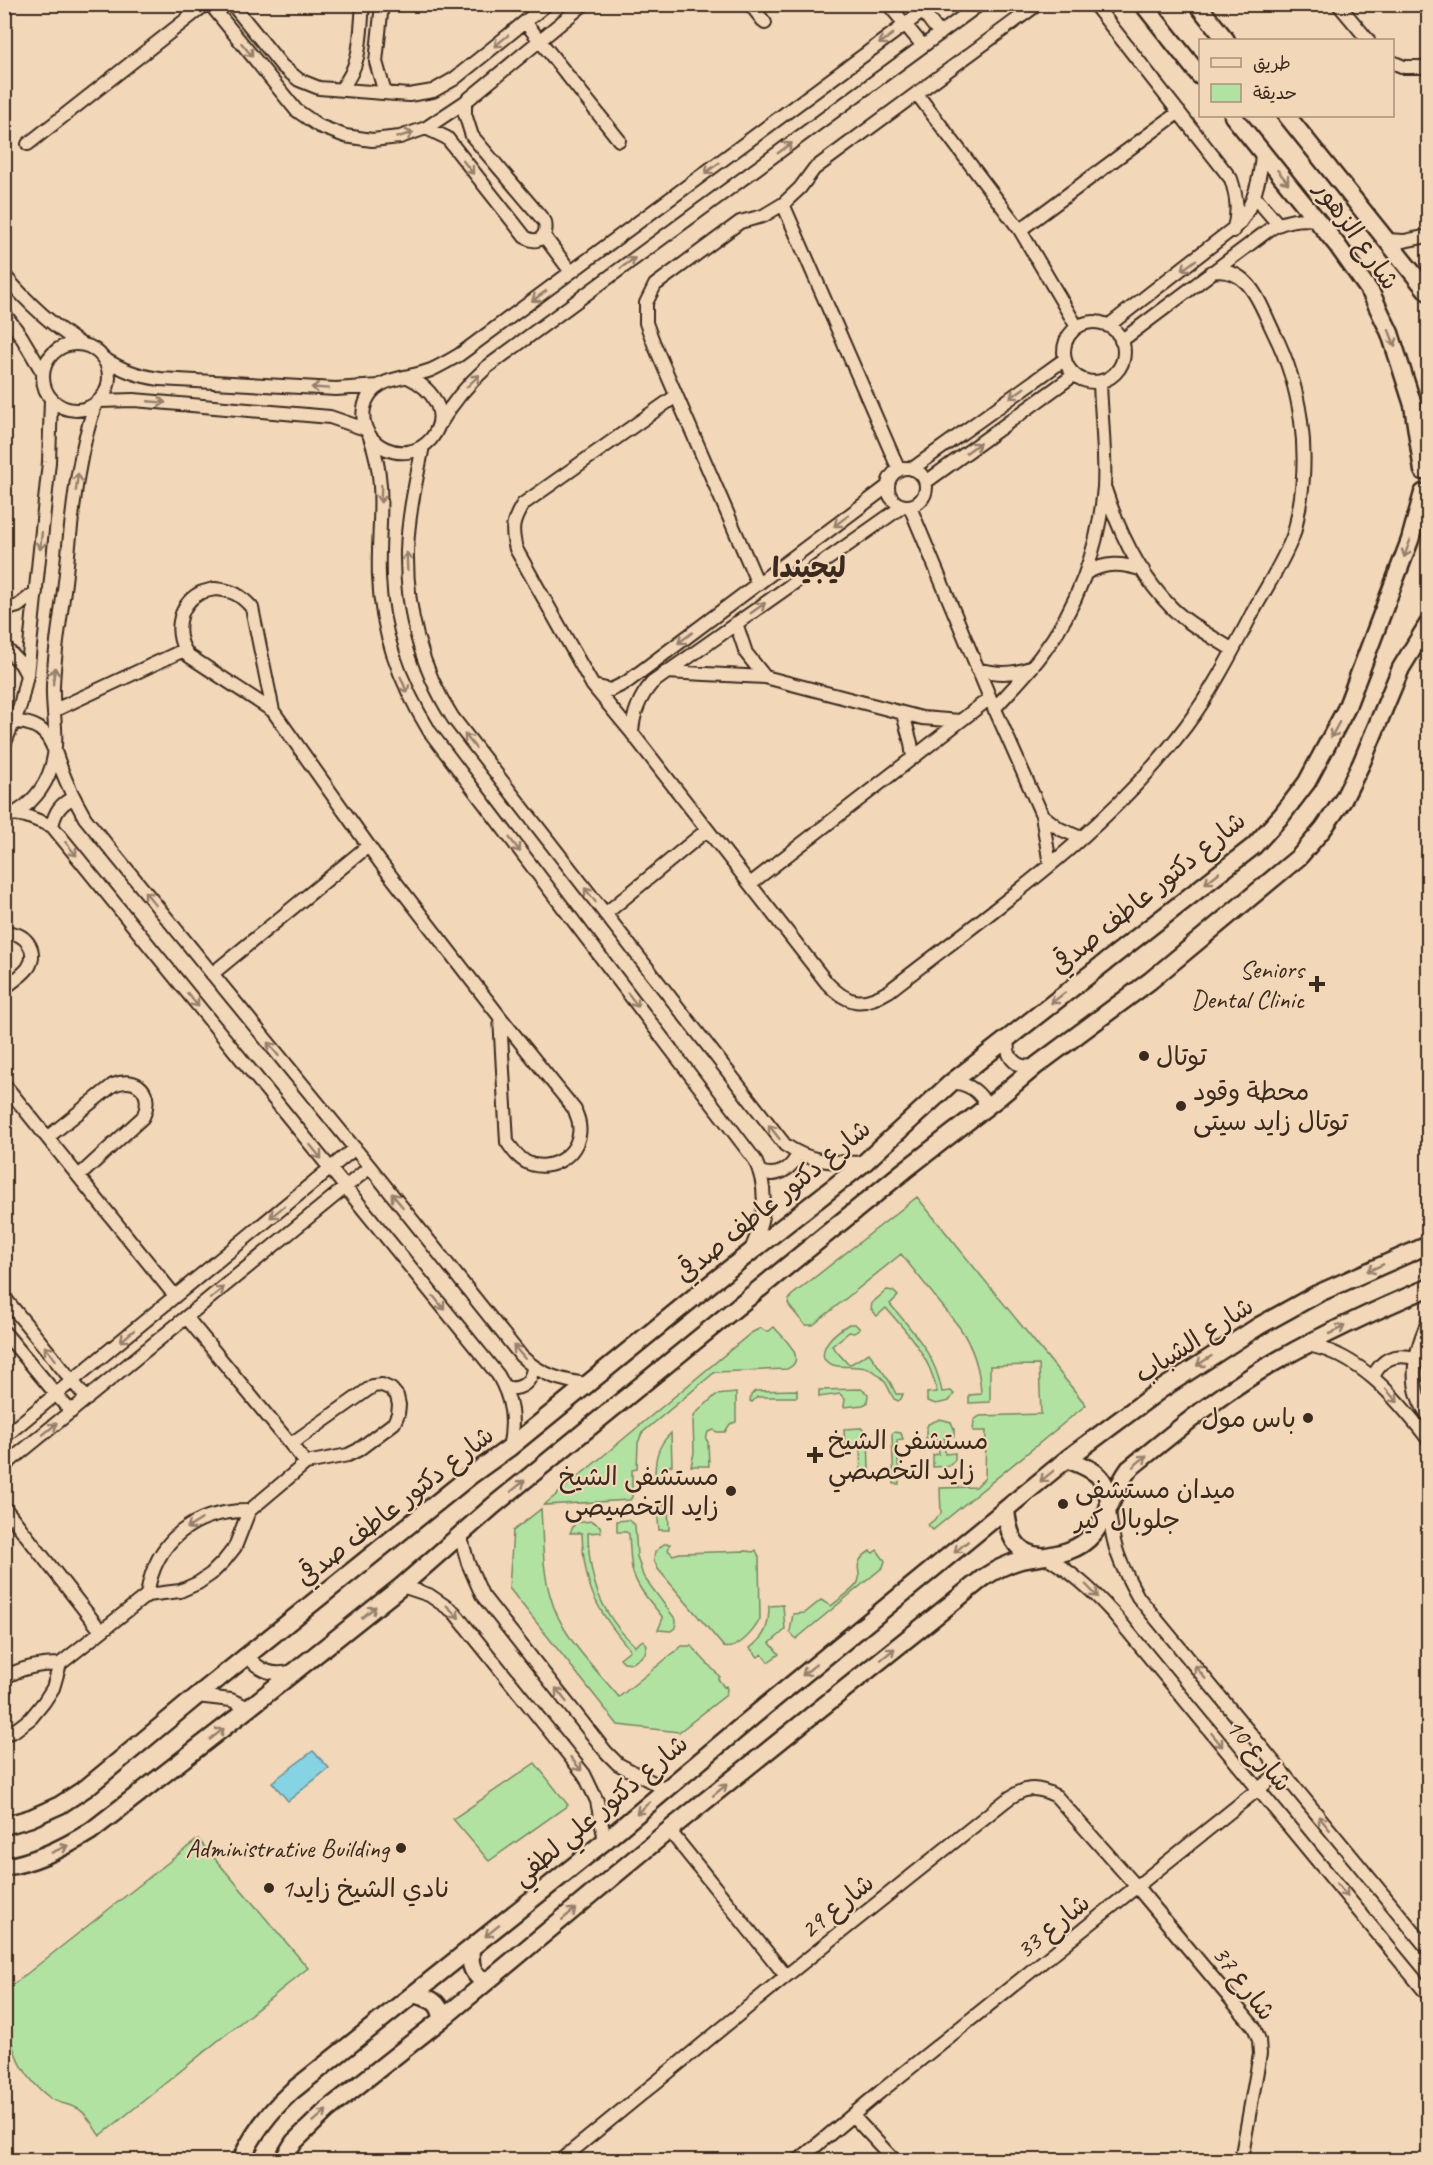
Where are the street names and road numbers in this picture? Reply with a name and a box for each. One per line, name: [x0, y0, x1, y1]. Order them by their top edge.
street label: شارع الزهور: [1306, 173, 1407, 297]
street label: شارع دكتور عاطف صدقي: [1044, 804, 1254, 984]
street label: شارع دكتور عاطف صدقي: [669, 1112, 879, 1292]
street label: شارع الشباب: [1128, 1289, 1260, 1392]
street label: شارع دكتور عاطف صدقي: [289, 1418, 502, 1595]
street label: شارع 10: [1218, 1711, 1299, 1799]
street label: شارع دكتور علي لطفي: [505, 1727, 699, 1898]
street label: شارع 29: [793, 1866, 881, 1947]
street label: شارع 33: [1009, 1886, 1097, 1967]
street label: شارع 37: [1204, 1939, 1283, 2028]

